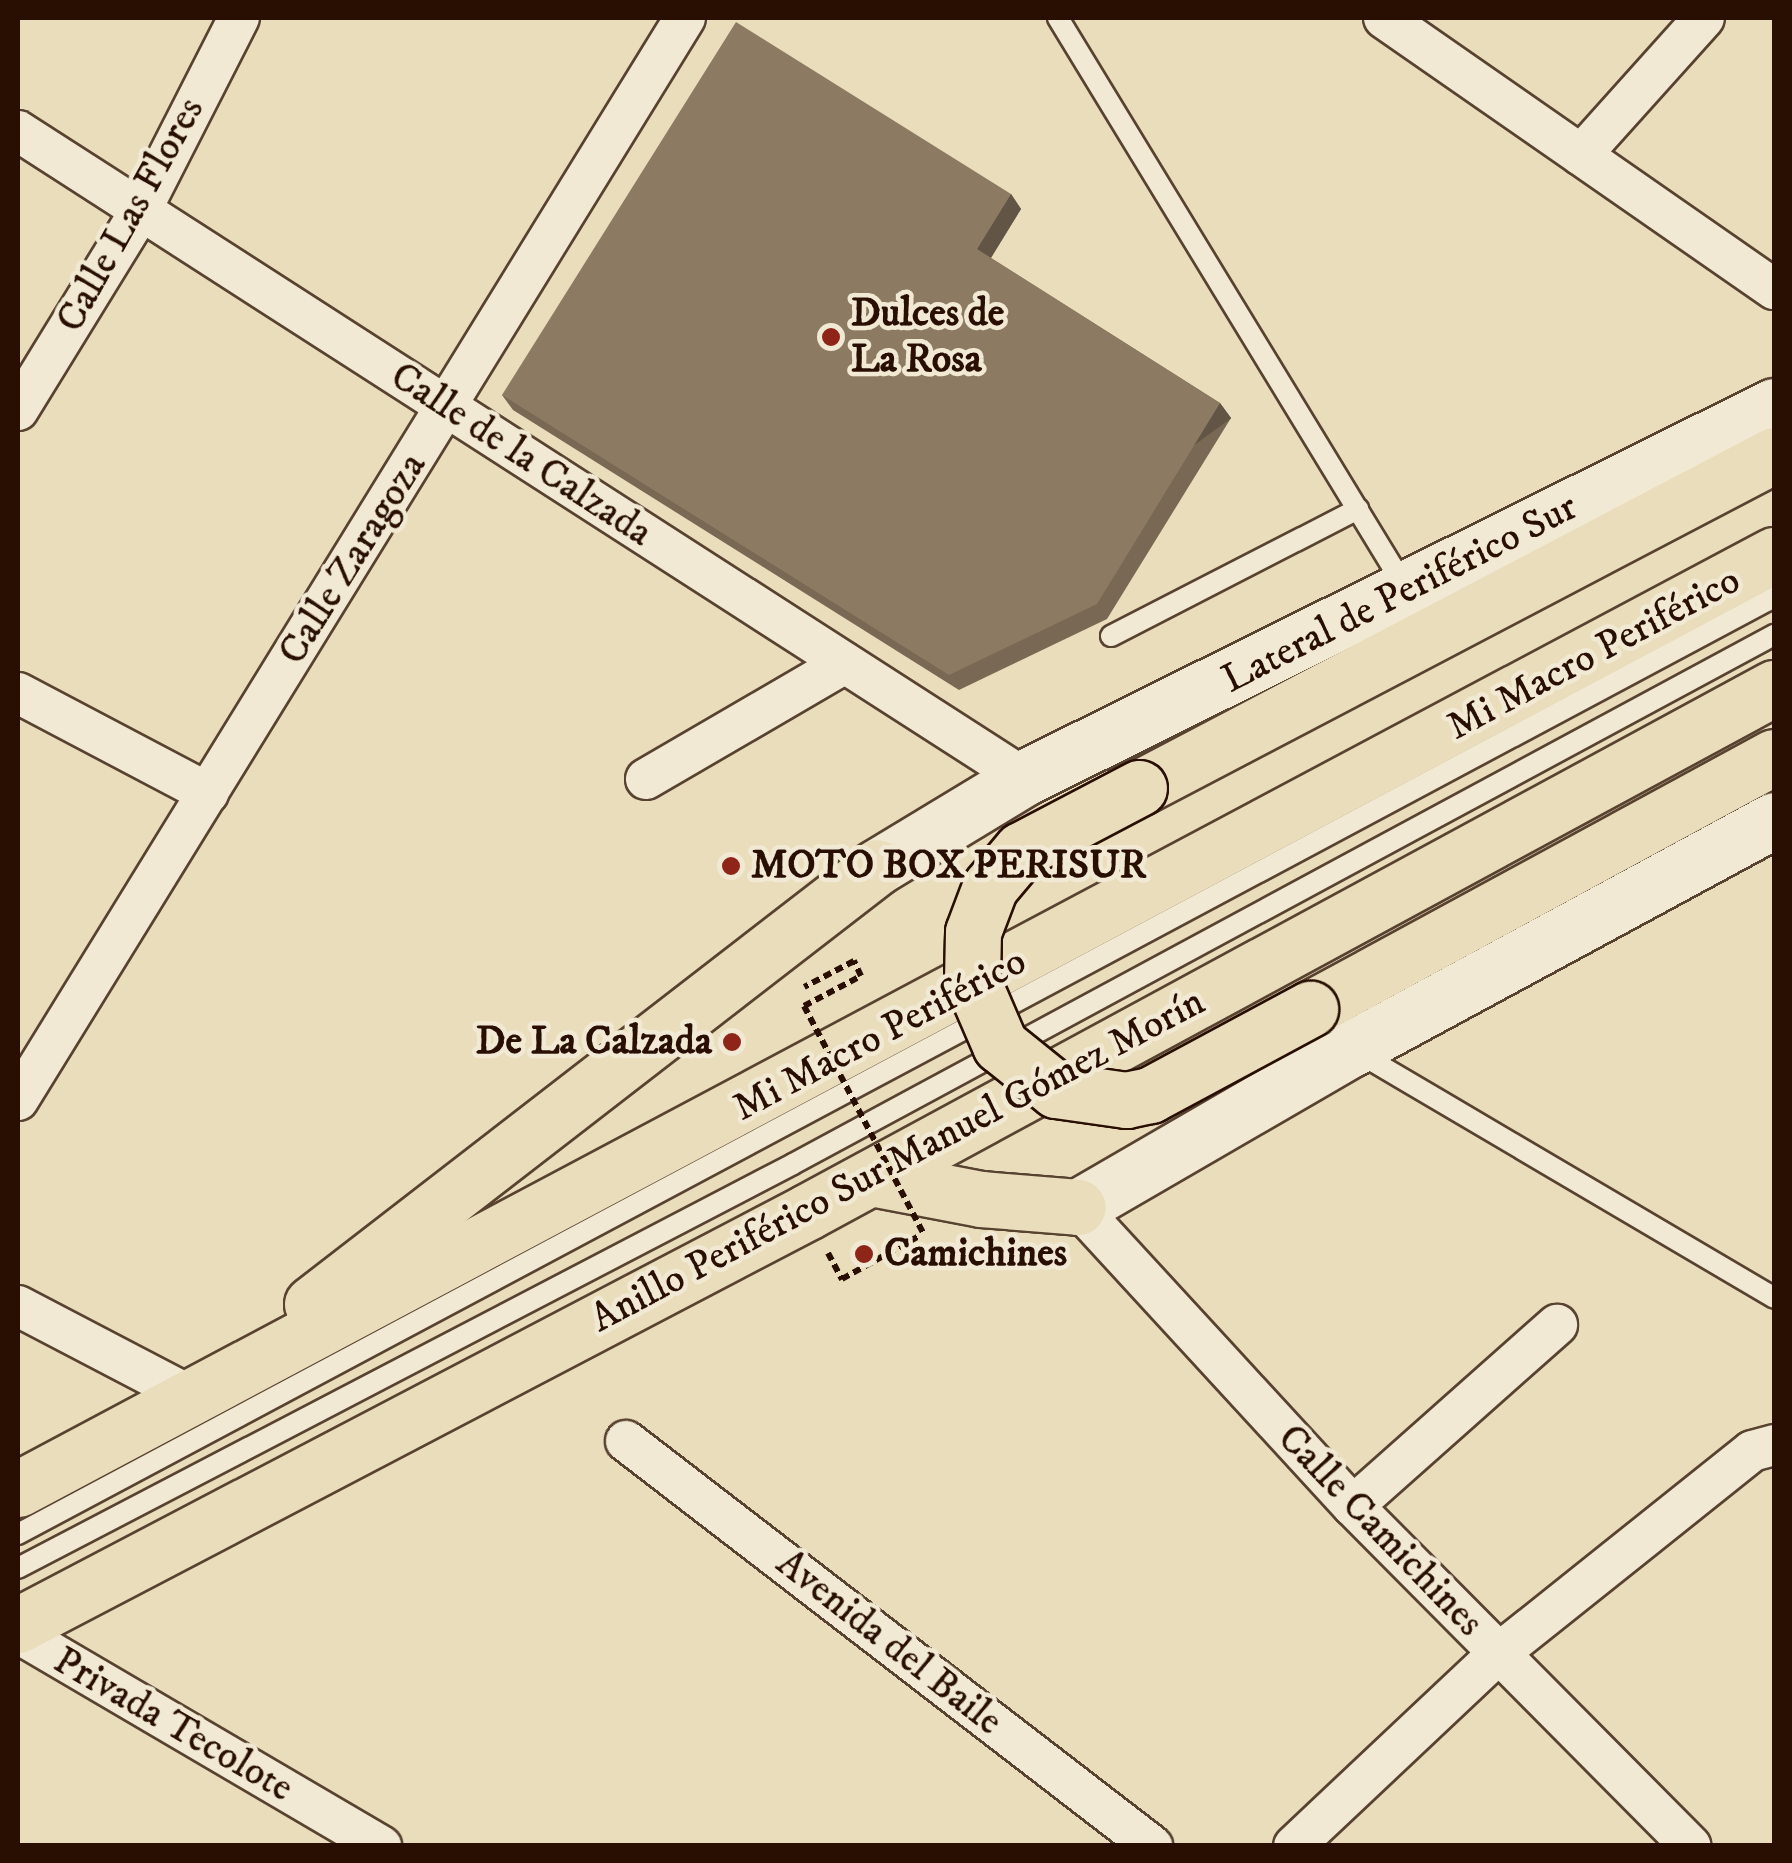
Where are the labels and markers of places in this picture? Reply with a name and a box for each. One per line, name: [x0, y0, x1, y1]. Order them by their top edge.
place label: Dulces de La Rosa: [851, 290, 1004, 384]
marker: Dulces de La Rosa: [820, 326, 842, 348]
place label: MOTO BOX PERISUR: [751, 842, 1146, 890]
marker: MOTO BOX PERISUR: [720, 855, 742, 877]
place label: De La Calzada: [476, 1018, 712, 1066]
marker: De La Calzada: [721, 1031, 743, 1053]
place label: Camichines: [884, 1230, 1067, 1278]
marker: Camichines: [853, 1243, 875, 1265]

